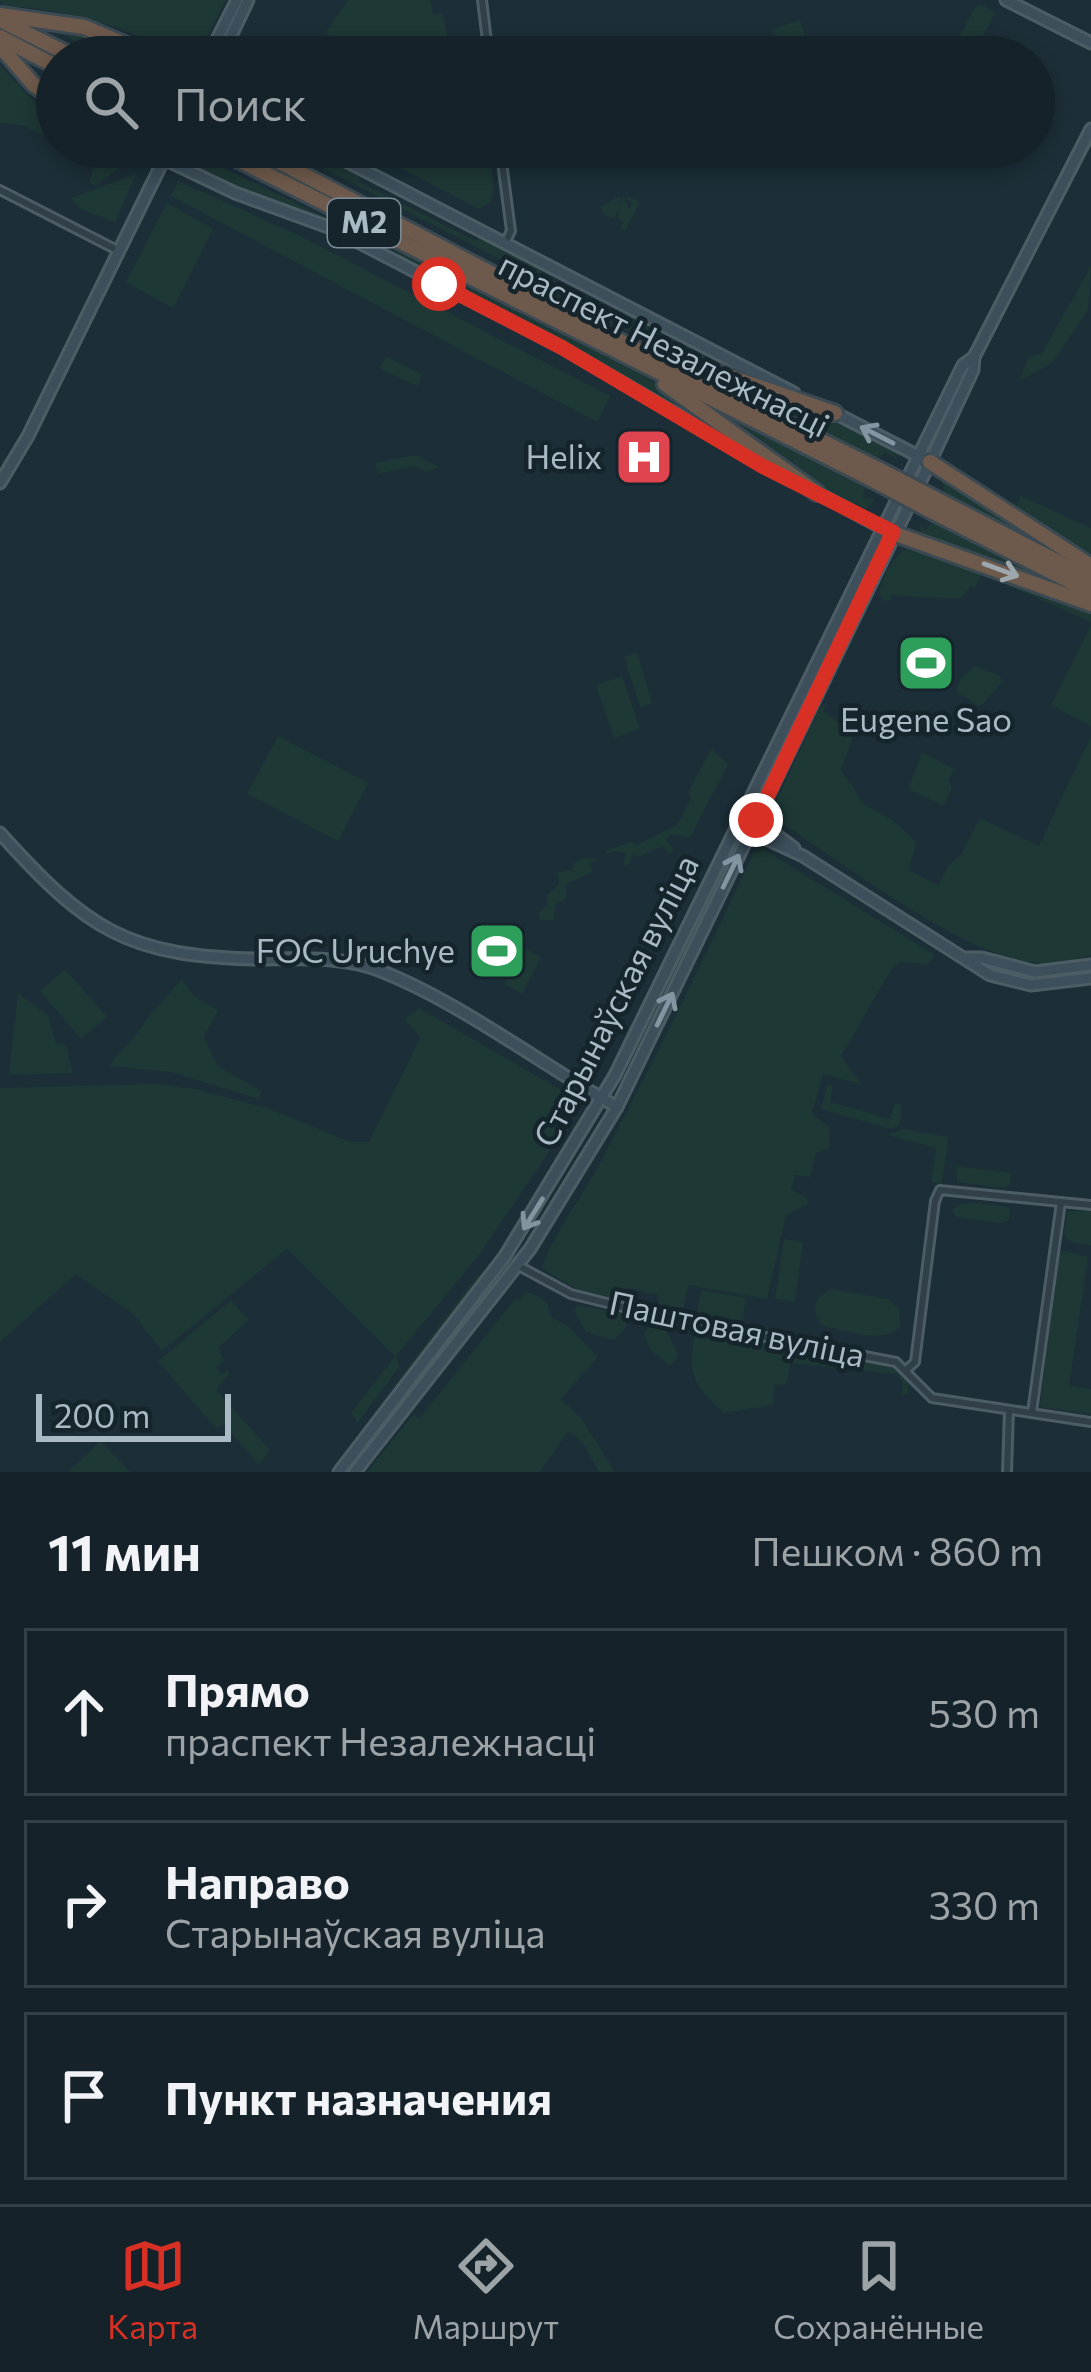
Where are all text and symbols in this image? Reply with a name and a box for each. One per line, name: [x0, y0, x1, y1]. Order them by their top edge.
search box: [36, 36, 1055, 168]
icon: search: [78, 69, 144, 135]
text: Поиск: [174, 75, 307, 130]
road number: М2: [328, 199, 400, 247]
street label: праспект Незалежнасці: [493, 243, 837, 445]
route start: [412, 257, 466, 311]
one-way arrow: [860, 423, 895, 446]
hospital icon: Helix: [613, 426, 675, 488]
place label: Helix: [525, 435, 602, 476]
one-way arrow: [982, 561, 1019, 583]
sports icon: Eugene Sao: [895, 632, 957, 694]
place label: Eugene Sao: [840, 698, 1012, 739]
route end: [729, 793, 783, 847]
street label: Старынаўская вуліца: [523, 848, 706, 1153]
one-way arrow: [721, 854, 743, 890]
sports icon: FOC Uruchye: [466, 920, 528, 982]
place label: FOC Uruchye: [256, 929, 455, 970]
one-way arrow: [655, 992, 677, 1028]
one-way arrow: [521, 1196, 545, 1230]
street label: Паштовая вуліца: [606, 1280, 869, 1375]
scale bar: [36, 1388, 231, 1441]
text: 200 m: [54, 1394, 150, 1435]
text: 11 мин: [48, 1519, 201, 1582]
text: Пешком · 860 m: [752, 1526, 1043, 1574]
text: Прямо: [165, 1661, 310, 1716]
icon: ahead: [51, 1679, 117, 1745]
text: 530 m: [928, 1688, 1040, 1736]
text: праспект Незалежнасці: [165, 1716, 596, 1764]
text: Направо: [165, 1853, 350, 1908]
icon: right: [51, 1871, 117, 1937]
text: 330 m: [929, 1880, 1040, 1928]
text: Старынаўская вуліца: [165, 1908, 545, 1956]
icon: arrive: [51, 2063, 117, 2129]
text: Пункт назначения: [165, 2069, 552, 2124]
tab: Карта: [107, 2233, 198, 2346]
tab: Маршрут: [412, 2233, 559, 2346]
tab: Сохранённые: [773, 2233, 984, 2346]

